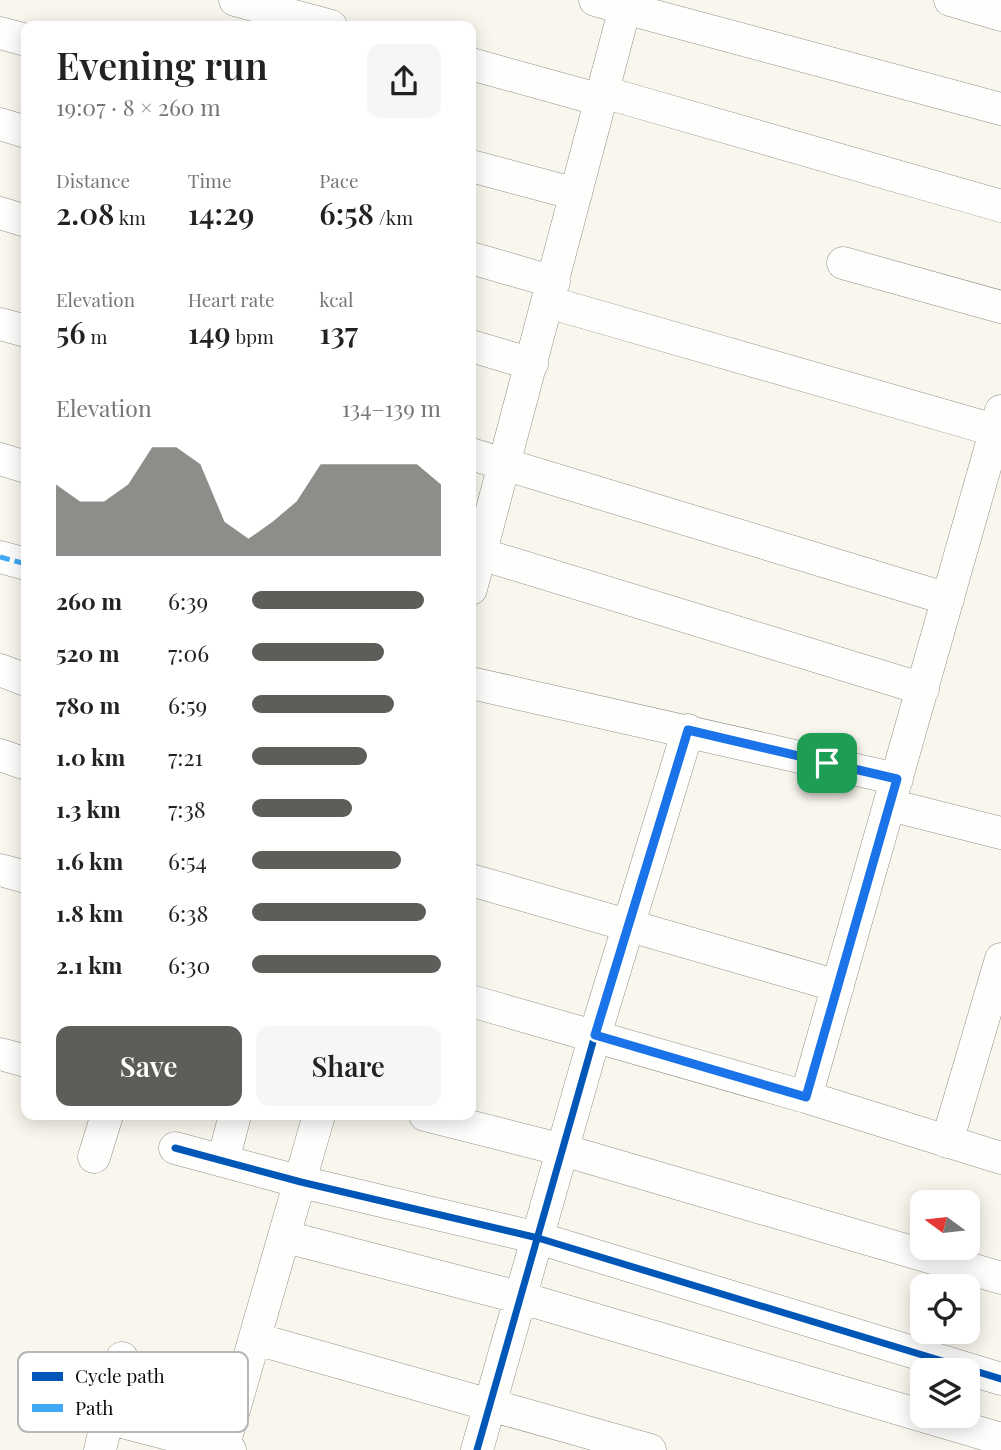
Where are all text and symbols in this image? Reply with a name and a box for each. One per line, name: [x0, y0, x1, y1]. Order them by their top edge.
text: Evening run: [56, 39, 268, 90]
button: share: [367, 44, 441, 118]
text: 19:07 · 8 × 260 m: [56, 91, 221, 122]
text: Distance: [56, 167, 130, 193]
text: Time: [188, 167, 232, 193]
text: Pace: [319, 167, 359, 193]
text: 2.08: [56, 193, 115, 233]
text: 14:29: [188, 193, 254, 233]
text: 6:58: [319, 193, 374, 233]
text: km: [115, 204, 146, 230]
text: /km: [374, 204, 413, 230]
text: Elevation: [56, 286, 135, 312]
text: Heart rate: [188, 286, 275, 312]
text: kcal: [319, 286, 353, 312]
text: 56: [56, 312, 86, 352]
text: 149: [188, 312, 231, 352]
text: 137: [319, 312, 358, 352]
text: m: [86, 323, 107, 349]
text: bpm: [231, 323, 274, 349]
text: Elevation: [56, 392, 152, 423]
text: 134–139 m: [342, 392, 441, 423]
text: 260 m: [56, 585, 122, 616]
text: 6:39: [168, 585, 208, 616]
text: 520 m: [56, 637, 120, 668]
text: 7:06: [168, 637, 209, 668]
text: 780 m: [56, 689, 120, 720]
text: 6:59: [168, 689, 207, 720]
pin: [797, 733, 857, 793]
text: 1.0 km: [56, 741, 125, 772]
text: 7:21: [168, 741, 203, 772]
icon: arrive: [808, 744, 846, 782]
text: 1.3 km: [56, 793, 121, 824]
text: 7:38: [168, 793, 206, 824]
text: 1.6 km: [56, 845, 123, 876]
text: 6:54: [168, 845, 207, 876]
text: 1.8 km: [56, 897, 123, 928]
text: 6:38: [168, 897, 208, 928]
text: 2.1 km: [56, 949, 122, 980]
text: 6:30: [168, 949, 210, 980]
button: Save: [56, 1026, 242, 1106]
button: Share: [256, 1026, 441, 1106]
north arrow: [910, 1190, 980, 1260]
map controls: [910, 1190, 980, 1428]
button: locate: [910, 1274, 980, 1344]
legend: [18, 1352, 248, 1432]
button: layers: [910, 1358, 980, 1428]
text: Cycle path: [75, 1362, 165, 1388]
text: Path: [75, 1394, 113, 1420]

